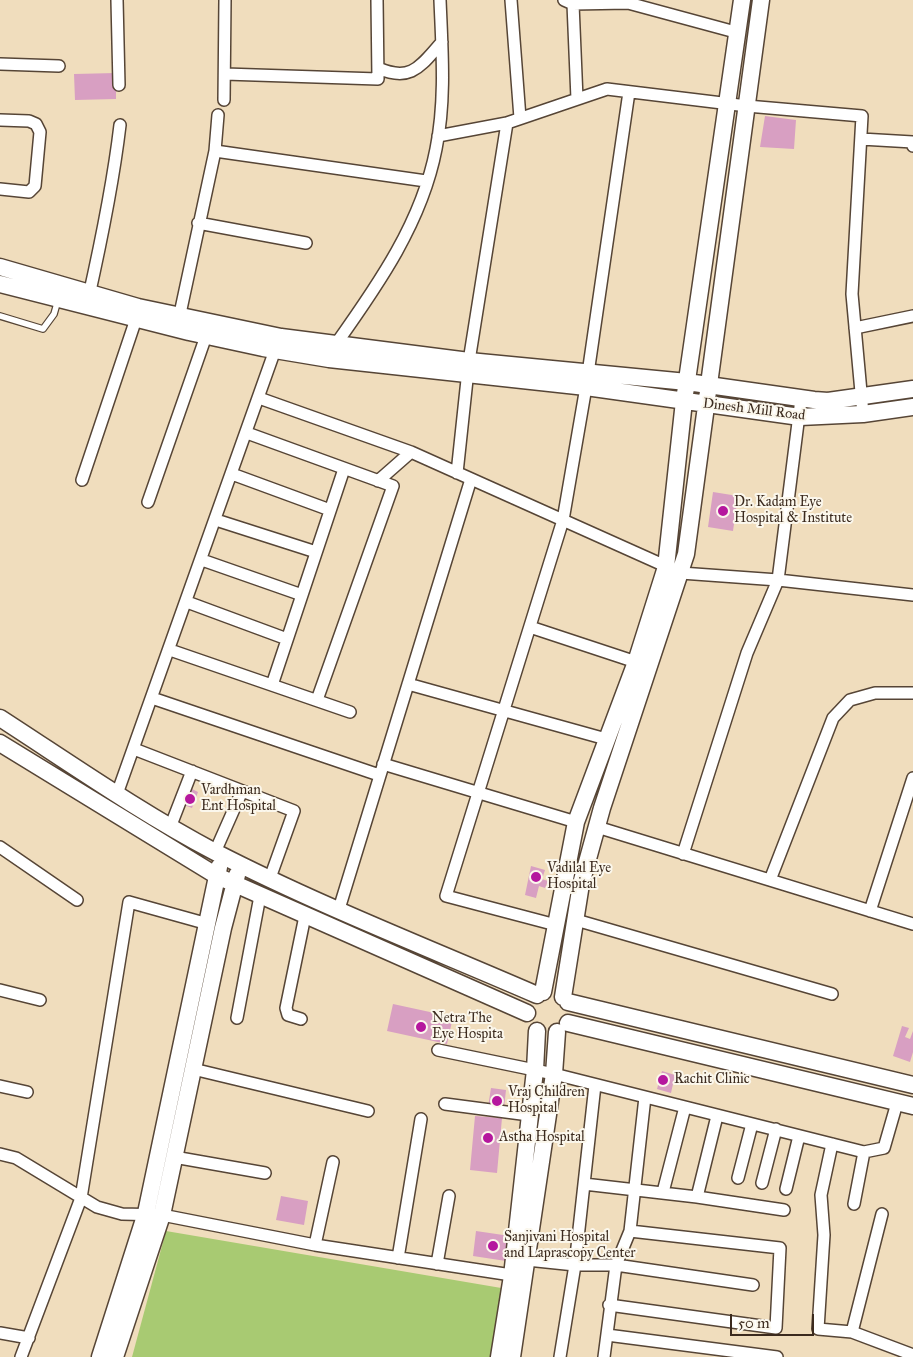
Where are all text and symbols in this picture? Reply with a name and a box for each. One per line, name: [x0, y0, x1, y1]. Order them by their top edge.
street label: Dinesh Mill Road: [702, 395, 806, 425]
place label: Dr. Kadam Eye Hospital & Institute: [734, 495, 852, 528]
marker: Dr. Kadam Eye Hospital & Institute: [716, 504, 730, 518]
place label: Vardhman Ent Hospital: [201, 783, 276, 816]
marker: Vardhman Ent Hospital: [183, 792, 197, 806]
place label: Vadilal Eye Hospital: [547, 861, 611, 894]
marker: Vadilal Eye Hospital: [529, 870, 543, 884]
place label: Netra The Eye Hospita: [432, 1011, 503, 1044]
marker: Netra The Eye Hospita: [414, 1020, 428, 1034]
place label: Rachit Clinic: [674, 1072, 750, 1088]
marker: Rachit Clinic: [656, 1073, 670, 1087]
place label: Vraj Children Hospital: [508, 1085, 585, 1118]
marker: Vraj Children Hospital: [490, 1094, 504, 1108]
place label: Astha Hospital: [499, 1130, 585, 1146]
marker: Astha Hospital: [481, 1131, 495, 1145]
place label: Sanjivani Hospital and Laprascopy Center: [504, 1230, 635, 1262]
marker: Sanjivani Hospital and Laprascopy Center: [486, 1239, 500, 1253]
scale bar: [733, 1304, 817, 1336]
text: 50 m: [738, 1314, 770, 1332]

